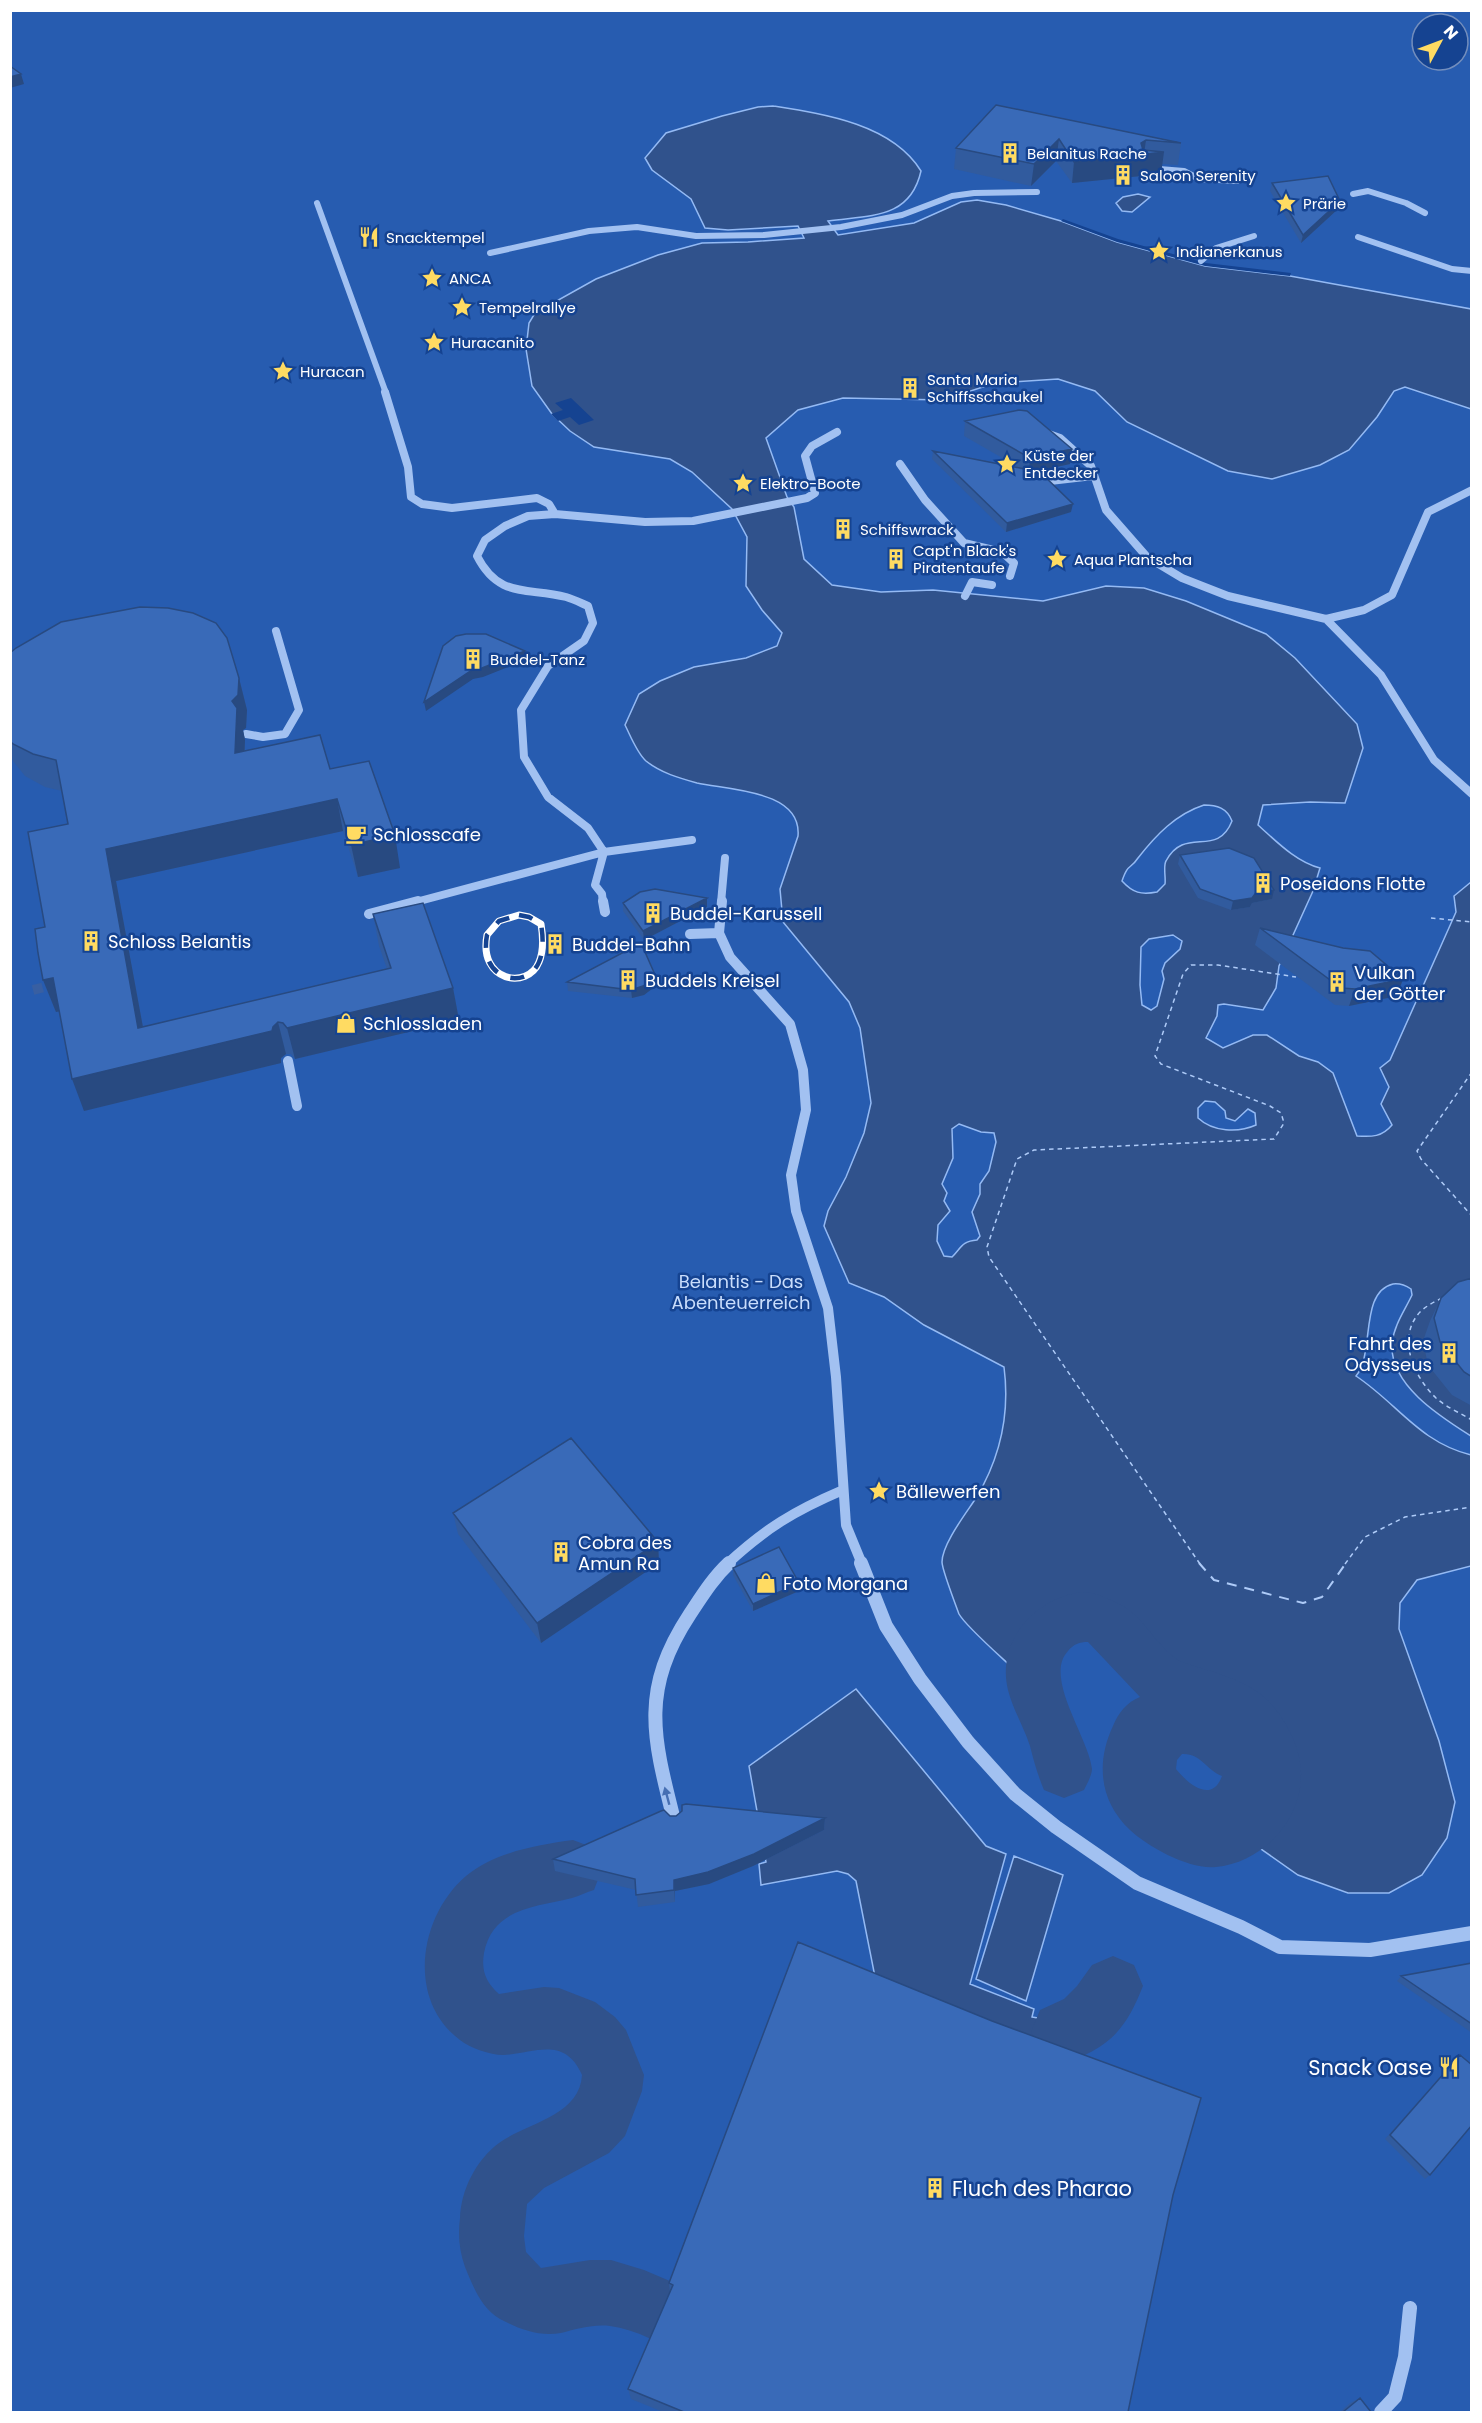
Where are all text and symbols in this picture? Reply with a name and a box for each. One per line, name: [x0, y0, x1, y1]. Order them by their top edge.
north arrow: [1410, 12, 1470, 72]
text: N: [1438, 20, 1464, 45]
building icon: Belanitus Rache: [998, 141, 1022, 165]
place label: Belanitus Rache: [1027, 143, 1147, 164]
building icon: Saloon Serenity: [1111, 163, 1135, 187]
place label: Saloon Serenity: [1140, 165, 1256, 186]
place icon: Prärie: [1274, 191, 1298, 215]
place label: Prärie: [1303, 193, 1346, 214]
restaurant icon: Snacktempel: [357, 225, 381, 249]
place label: Snacktempel: [386, 227, 485, 248]
place icon: Indianerkanus: [1147, 239, 1171, 263]
place label: Indianerkanus: [1176, 241, 1283, 262]
place icon: ANCA: [420, 266, 444, 290]
place label: ANCA: [449, 268, 491, 289]
place icon: Tempelrallye: [450, 295, 474, 319]
place label: Tempelrallye: [479, 297, 576, 318]
place icon: Huracanito: [422, 330, 446, 354]
place label: Huracanito: [451, 332, 534, 353]
place icon: Huracan: [271, 359, 295, 383]
place label: Huracan: [300, 361, 365, 382]
place label: Santa Maria Schiffsschaukel: [927, 369, 1043, 407]
building icon: Santa Maria Schiffsschaukel: [898, 376, 922, 400]
place label: Küste der Entdecker: [1024, 445, 1098, 483]
place icon: Küste der Entdecker: [995, 452, 1019, 476]
place icon: Elektro-Boote: [731, 471, 755, 495]
place label: Elektro-Boote: [760, 473, 861, 494]
building icon: Schiffswrack: [831, 517, 855, 541]
place label: Schiffswrack: [860, 519, 954, 540]
place label: Capt'n Black's Piratentaufe: [913, 540, 1017, 578]
building icon: Capt'n Black's Piratentaufe: [884, 547, 908, 571]
place icon: Aqua Plantscha: [1045, 547, 1069, 571]
place label: Aqua Plantscha: [1074, 549, 1192, 570]
building icon: Buddel-Tanz: [461, 647, 485, 671]
place label: Buddel-Tanz: [490, 649, 585, 670]
cafe icon: Schlosscafe: [344, 822, 368, 846]
place label: Schlosscafe: [373, 822, 481, 847]
building icon: Poseidons Flotte: [1251, 871, 1275, 895]
place label: Poseidons Flotte: [1280, 871, 1426, 896]
building icon: Buddel-Karussell: [641, 901, 665, 925]
place label: Buddel-Karussell: [670, 901, 822, 926]
building icon: Schloss Belantis: [79, 929, 103, 953]
place label: Schloss Belantis: [108, 929, 251, 954]
building icon: Buddel-Bahn: [543, 932, 567, 956]
place label: Buddel-Bahn: [572, 932, 691, 957]
place label: Vulkan der Götter: [1354, 960, 1446, 1006]
building icon: Buddels Kreisel: [616, 968, 640, 992]
place label: Buddels Kreisel: [645, 968, 780, 993]
building icon: Vulkan der Götter: [1325, 970, 1349, 994]
shop icon: Schlossladen: [334, 1011, 358, 1035]
place label: Schlossladen: [363, 1011, 482, 1036]
park label: Belantis - Das Abenteuerreich: [672, 1269, 810, 1315]
place label: Fahrt des Odysseus: [1345, 1331, 1432, 1377]
building icon: Fahrt des Odysseus: [1437, 1341, 1461, 1365]
place icon: Bällewerfen: [867, 1479, 891, 1503]
place label: Bällewerfen: [896, 1479, 1000, 1504]
place label: Cobra des Amun Ra: [578, 1530, 672, 1576]
building icon: Cobra des Amun Ra: [549, 1540, 573, 1564]
shop icon: Foto Morgana: [754, 1571, 778, 1595]
place label: Foto Morgana: [783, 1571, 908, 1596]
one-way arrow: [662, 1787, 671, 1805]
place label: Snack Oase: [1308, 2053, 1432, 2082]
restaurant icon: Snack Oase: [1437, 2055, 1461, 2079]
place label: Fluch des Pharao: [952, 2174, 1132, 2203]
building icon: Fluch des Pharao: [923, 2176, 947, 2200]

